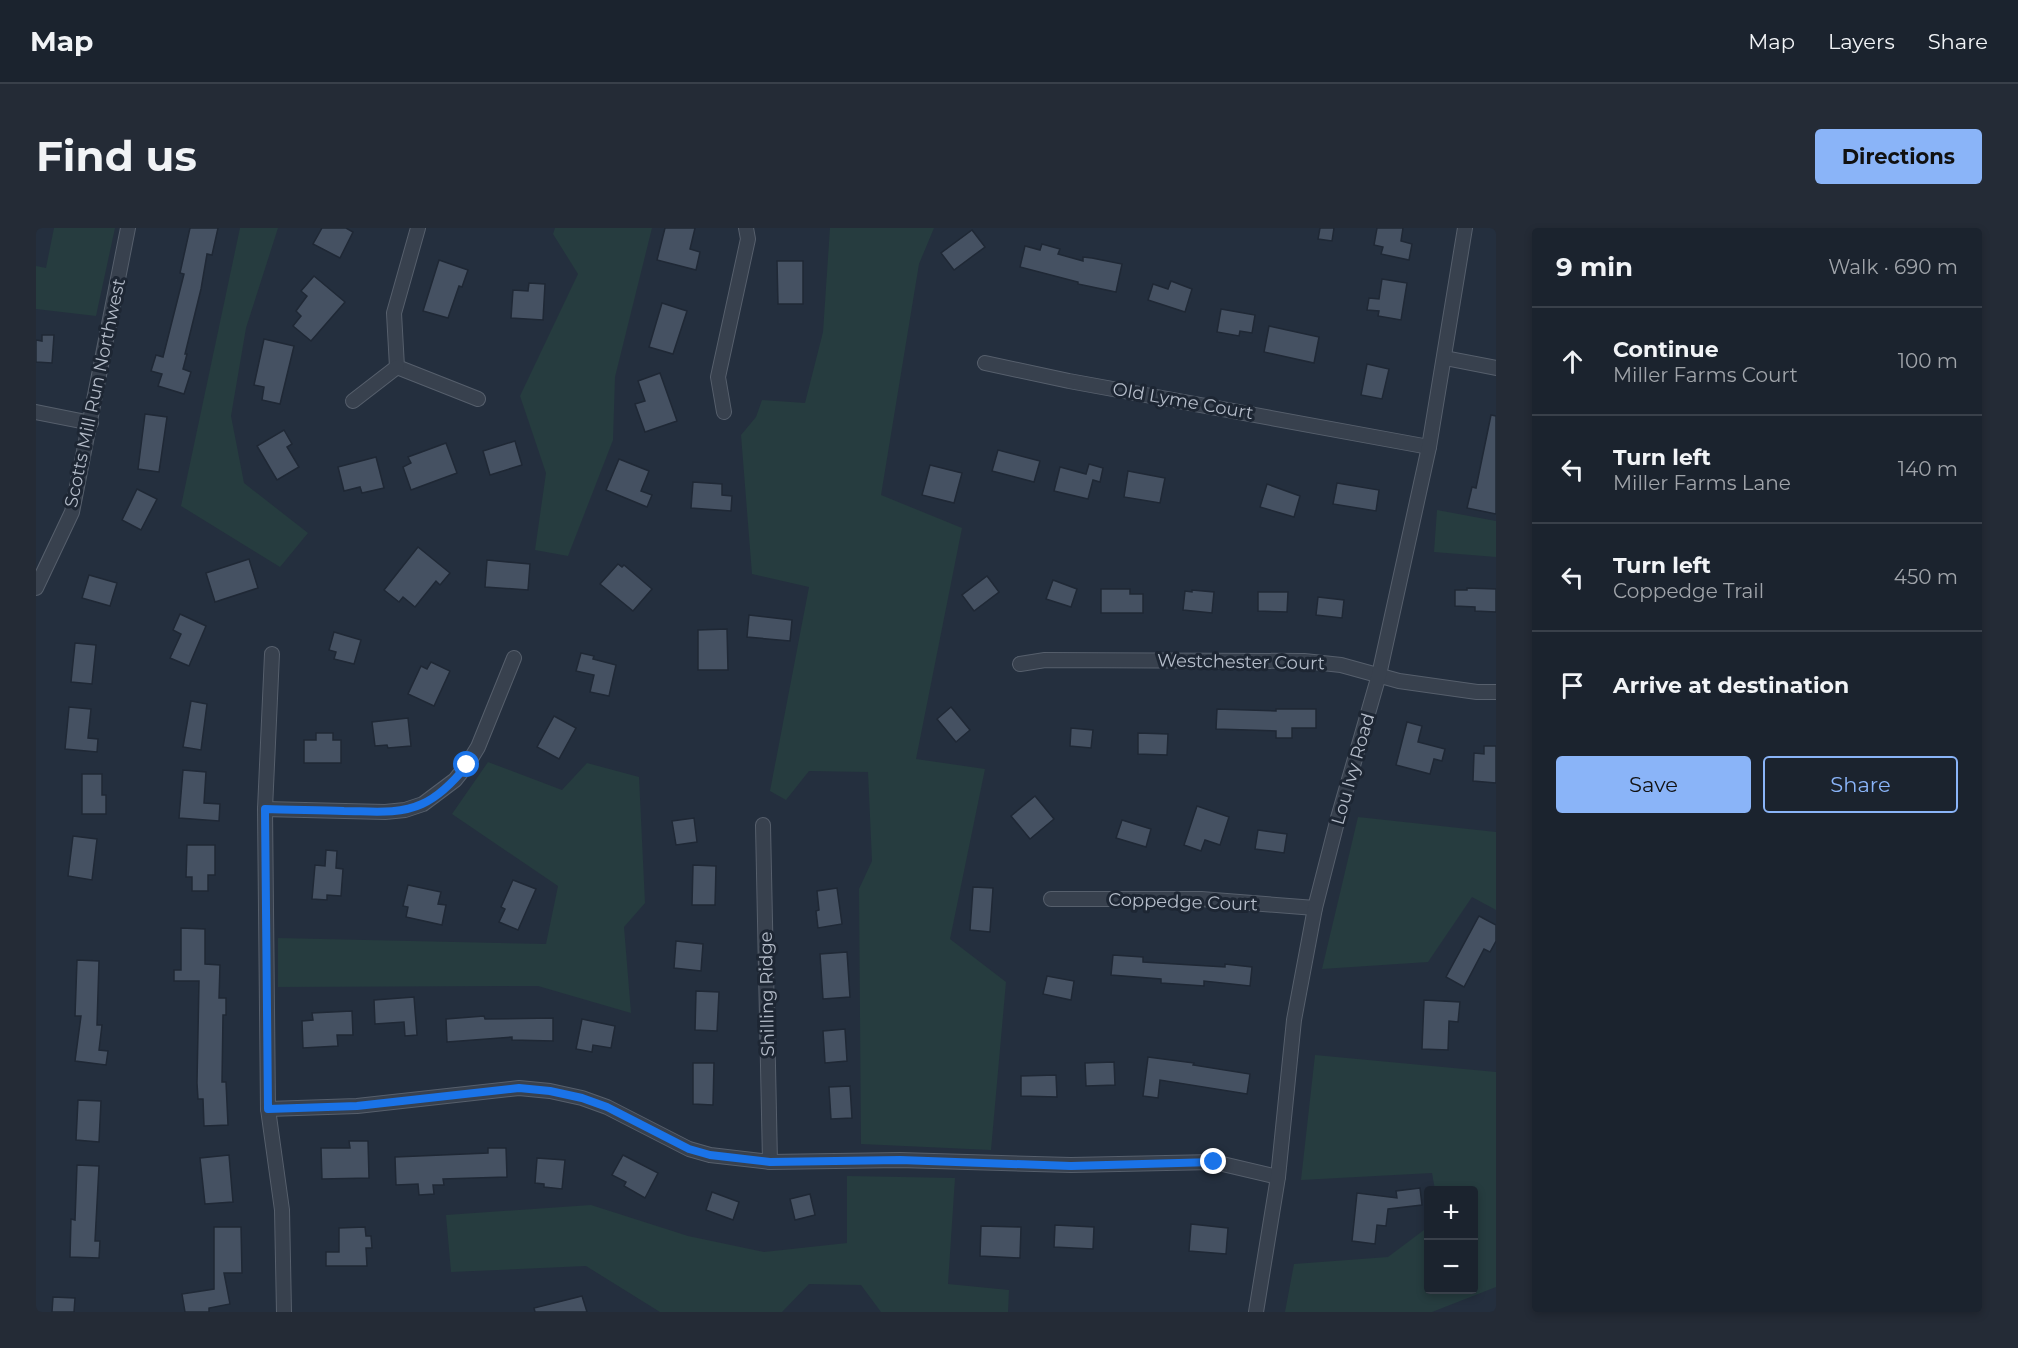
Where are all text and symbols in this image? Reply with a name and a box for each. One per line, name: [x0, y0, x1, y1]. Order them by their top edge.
text: Map: [30, 24, 93, 58]
text: Map: [1748, 29, 1795, 54]
text: Layers: [1828, 29, 1895, 54]
text: Share: [1928, 29, 1988, 54]
button: Directions: [1815, 129, 1982, 184]
text: Find us: [36, 130, 197, 182]
text: 9 min: [1556, 251, 1633, 283]
text: Walk · 690 m: [1828, 255, 1958, 279]
street label: Scotts Mill Run Northwest: [60, 276, 130, 510]
text: Continue: [1613, 336, 1719, 363]
icon: ahead: [1556, 345, 1589, 378]
text: 100 m: [1898, 349, 1958, 373]
text: Miller Farms Court: [1613, 363, 1798, 387]
street label: Old Lyme Court: [1111, 378, 1255, 424]
text: Turn left: [1613, 444, 1711, 471]
icon: left: [1556, 453, 1589, 486]
text: 140 m: [1898, 457, 1958, 481]
text: Miller Farms Lane: [1613, 471, 1791, 495]
text: Turn left: [1613, 552, 1711, 579]
icon: left: [1556, 561, 1589, 594]
text: 450 m: [1894, 565, 1958, 589]
text: Coppedge Trail: [1613, 579, 1764, 603]
street label: Westchester Court: [1157, 650, 1325, 674]
icon: arrive: [1556, 669, 1589, 702]
text: Arrive at destination: [1613, 672, 1849, 699]
street label: Lou Ivy Road: [1327, 711, 1379, 827]
route start: [453, 751, 479, 777]
button: Save: [1556, 756, 1751, 813]
button: Share: [1763, 756, 1958, 813]
street label: Coppedge Court: [1108, 888, 1258, 916]
street label: Shilling Ridge: [755, 931, 779, 1057]
route end: [1200, 1148, 1226, 1174]
map controls: [1424, 1186, 1478, 1294]
button: +: [1424, 1186, 1478, 1240]
button: −: [1424, 1240, 1478, 1294]

